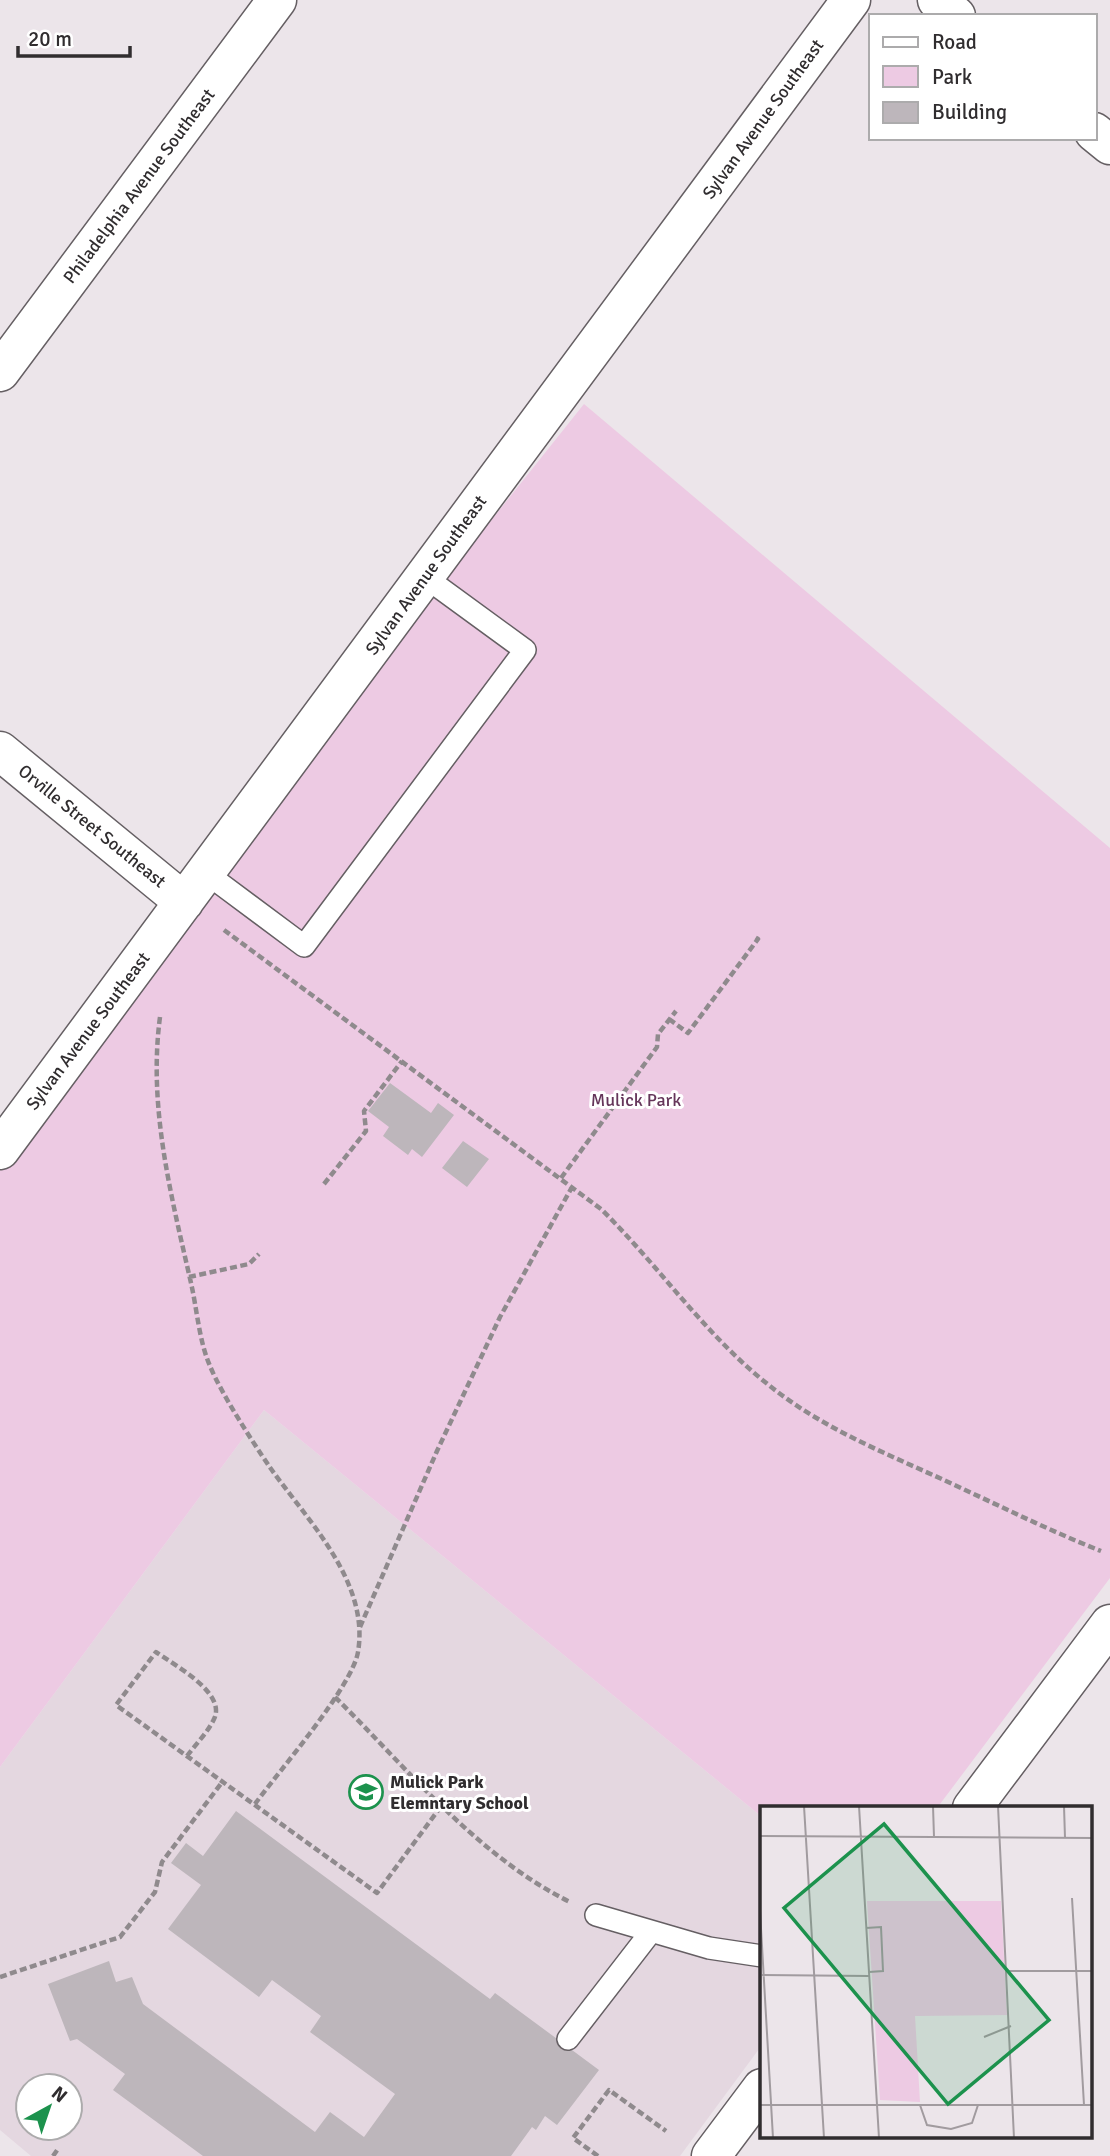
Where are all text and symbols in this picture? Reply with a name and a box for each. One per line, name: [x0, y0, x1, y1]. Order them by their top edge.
scale bar: [18, 14, 130, 58]
legend: [869, 14, 1096, 140]
text: 20 m: [28, 26, 72, 52]
text: Road: [932, 29, 977, 55]
street label: Sylvan Avenue Southeast: [698, 35, 828, 203]
text: Park: [932, 64, 973, 90]
street label: Philadelphia Avenue Southeast: [59, 84, 219, 288]
text: Building: [932, 99, 1007, 125]
street label: Sylvan Avenue Southeast: [361, 491, 491, 659]
street label: Orville Street Southeast: [14, 760, 170, 892]
street label: Sylvan Avenue Southeast: [21, 948, 155, 1114]
park label: Mulick Park: [591, 1089, 681, 1111]
place label: Mulick Park Elemntary School: [390, 1771, 529, 1814]
school or university icon: Mulick Park Elemntary School: [347, 1773, 385, 1811]
inset map: [760, 1806, 1092, 2138]
north arrow: [14, 2072, 84, 2142]
text: N: [47, 2081, 72, 2108]

